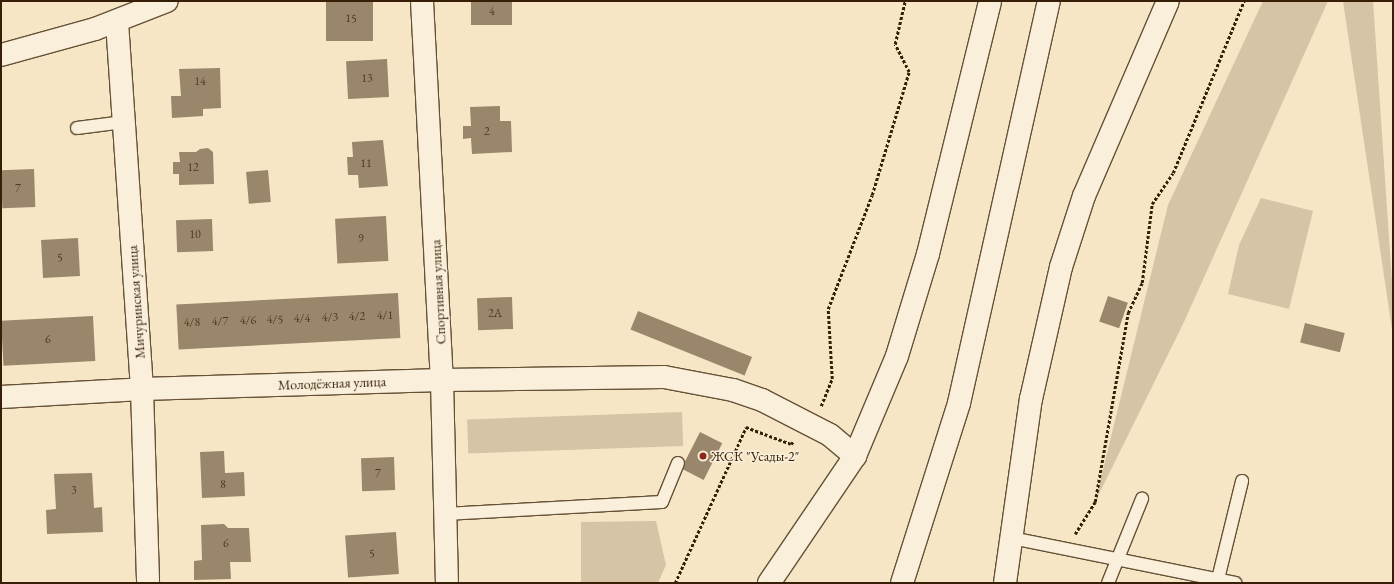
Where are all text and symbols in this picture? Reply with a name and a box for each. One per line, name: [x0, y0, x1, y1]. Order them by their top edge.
house number: 4: [489, 5, 495, 19]
house number: 15: [345, 12, 357, 26]
house number: 13: [361, 72, 373, 86]
house number: 14: [194, 75, 206, 89]
house number: 2: [484, 125, 490, 139]
house number: 11: [360, 157, 372, 171]
house number: 12: [187, 161, 199, 175]
house number: 7: [15, 182, 21, 196]
house number: 10: [189, 228, 201, 242]
house number: 9: [358, 232, 364, 246]
street label: Спортивная улица: [427, 239, 449, 345]
street label: Мичуринская улица: [124, 245, 148, 359]
house number: 5: [57, 251, 63, 265]
house number: 2А: [488, 307, 502, 321]
house number: 4/1: [377, 309, 393, 323]
house number: 4/2: [349, 310, 365, 324]
house number: 4/3: [322, 311, 338, 325]
house number: 4/4: [294, 312, 310, 326]
house number: 4/5: [267, 313, 283, 327]
house number: 4/6: [240, 314, 256, 328]
house number: 4/7: [212, 315, 228, 329]
house number: 4/8: [184, 316, 200, 330]
house number: 6: [45, 333, 51, 347]
street label: Молодёжная улица: [278, 373, 386, 393]
place label: ЖСК "Усады-2": [711, 448, 799, 464]
marker: ЖСК "Усады-2": [698, 451, 708, 461]
house number: 7: [375, 467, 381, 481]
house number: 8: [220, 478, 226, 492]
house number: 3: [71, 484, 77, 498]
house number: 6: [223, 537, 229, 551]
house number: 5: [369, 547, 375, 561]

